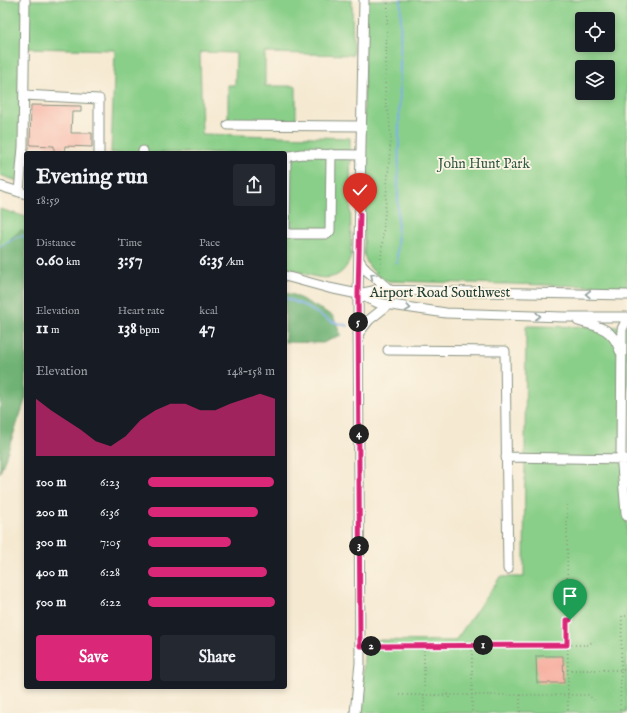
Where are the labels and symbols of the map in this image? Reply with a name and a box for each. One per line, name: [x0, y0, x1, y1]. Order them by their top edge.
park label: John Hunt Park: [436, 155, 530, 173]
pin: [343, 173, 377, 214]
one-way arrow: [371, 273, 378, 280]
street label: Airport Road Southwest: [369, 284, 510, 302]
one-way arrow: [585, 290, 591, 298]
one-way arrow: [405, 303, 411, 312]
pin: 5: [348, 312, 368, 332]
one-way arrow: [535, 312, 541, 320]
pin: 4: [349, 424, 369, 444]
pin: 3: [349, 536, 369, 556]
pin: [553, 579, 587, 620]
pin: 1: [473, 635, 493, 655]
pin: 2: [361, 636, 381, 656]

